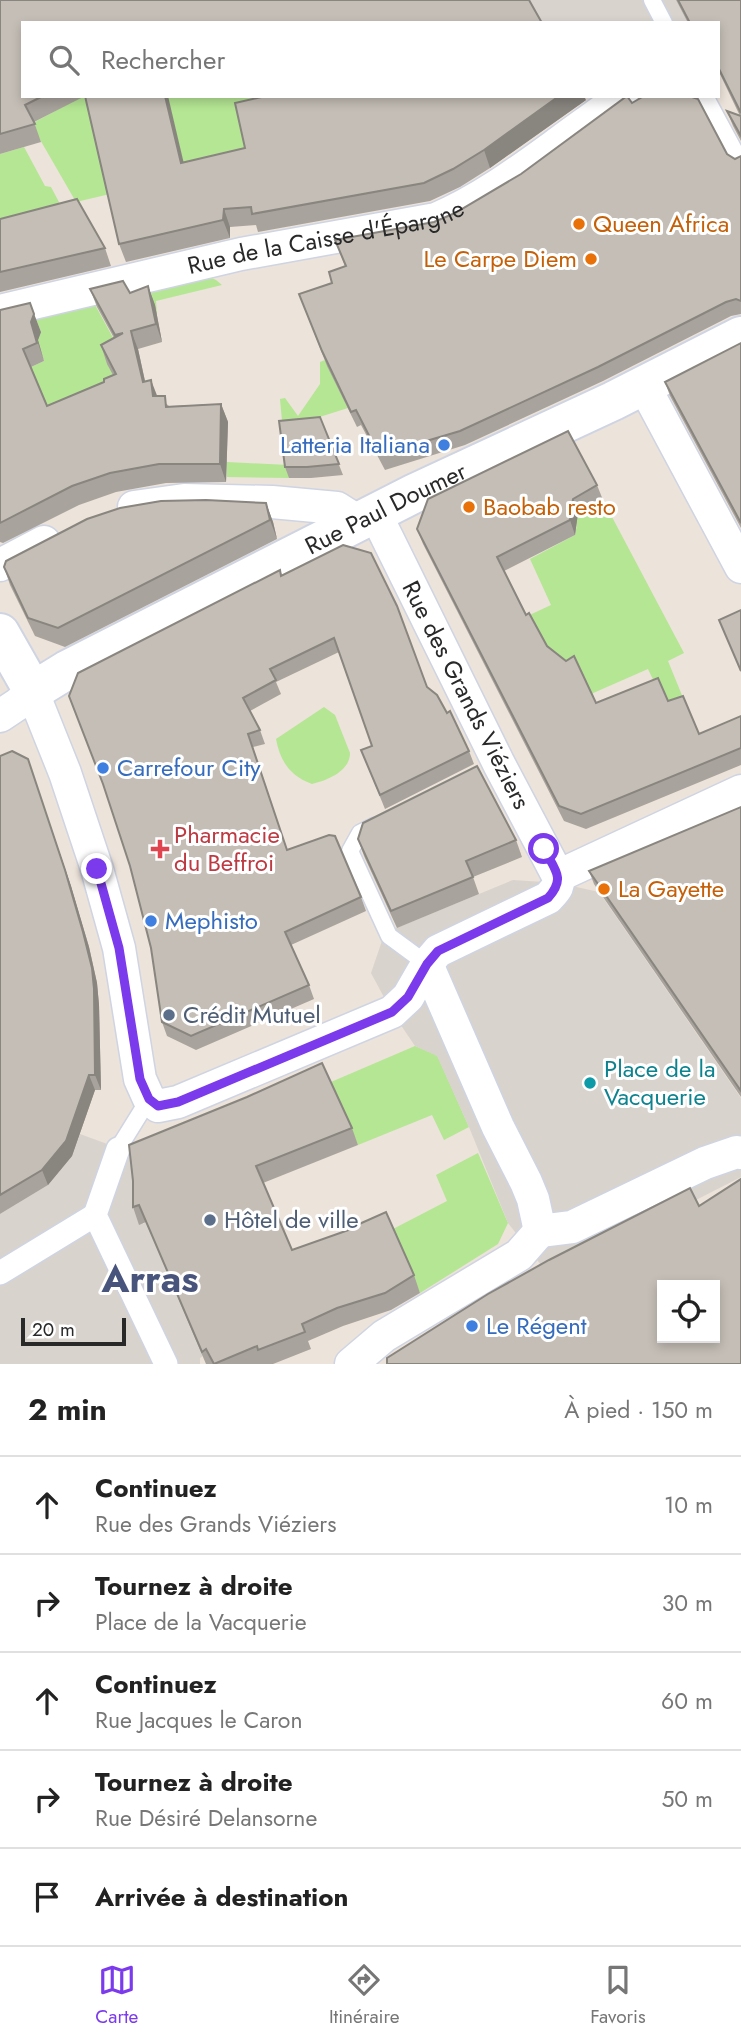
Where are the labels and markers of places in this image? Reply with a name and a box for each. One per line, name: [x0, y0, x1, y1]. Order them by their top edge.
place label: Queen Africa: [593, 206, 729, 241]
marker: Queen Africa: [571, 216, 587, 232]
place label: Le Carpe Diem: [424, 241, 577, 276]
marker: Le Carpe Diem: [583, 251, 599, 267]
place label: Latteria Italiana: [280, 427, 430, 462]
marker: Latteria Italiana: [436, 437, 452, 453]
place label: Baobab resto: [483, 489, 616, 524]
marker: Baobab resto: [461, 499, 477, 515]
place label: Carrefour City: [117, 750, 261, 785]
marker: Carrefour City: [95, 760, 111, 776]
place label: Pharmacie du Beffroi: [174, 817, 280, 880]
marker: Pharmacie du Beffroi: [152, 841, 168, 857]
place label: La Gayette: [618, 871, 724, 906]
marker: La Gayette: [596, 881, 612, 897]
place label: Mephisto: [165, 903, 258, 938]
marker: Mephisto: [143, 913, 159, 929]
place label: Crédit Mutuel: [183, 997, 321, 1032]
marker: Crédit Mutuel: [161, 1007, 177, 1023]
place label: Place de la Vacquerie: [604, 1051, 716, 1114]
marker: Place de la Vacquerie: [582, 1075, 598, 1091]
place label: Hôtel de ville: [224, 1202, 359, 1237]
marker: Hôtel de ville: [202, 1212, 218, 1228]
place label: Le Régent: [486, 1308, 587, 1343]
marker: Le Régent: [464, 1318, 480, 1334]

